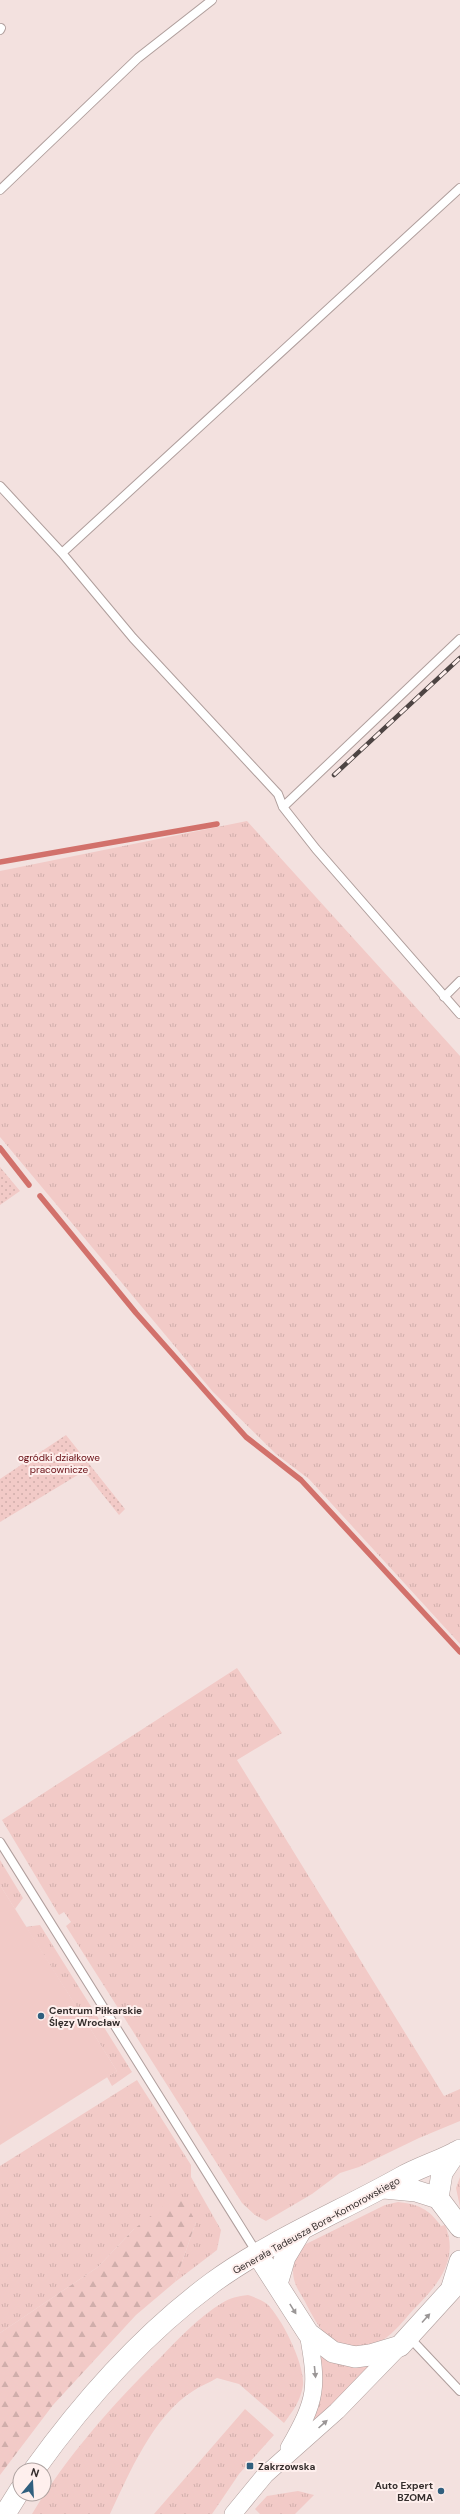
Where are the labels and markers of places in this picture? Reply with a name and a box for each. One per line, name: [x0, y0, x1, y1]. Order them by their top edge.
place label: Centrum Piłkarskie Ślęzy Wrocław: [49, 2004, 142, 2029]
marker: Centrum Piłkarskie Ślęzy Wrocław: [36, 2011, 46, 2021]
place label: Zakrzowska: [258, 2460, 315, 2473]
marker: Zakrzowska: [245, 2461, 255, 2471]
place label: Auto Expert BZOMA: [375, 2479, 433, 2504]
marker: Auto Expert BZOMA: [436, 2486, 446, 2496]

